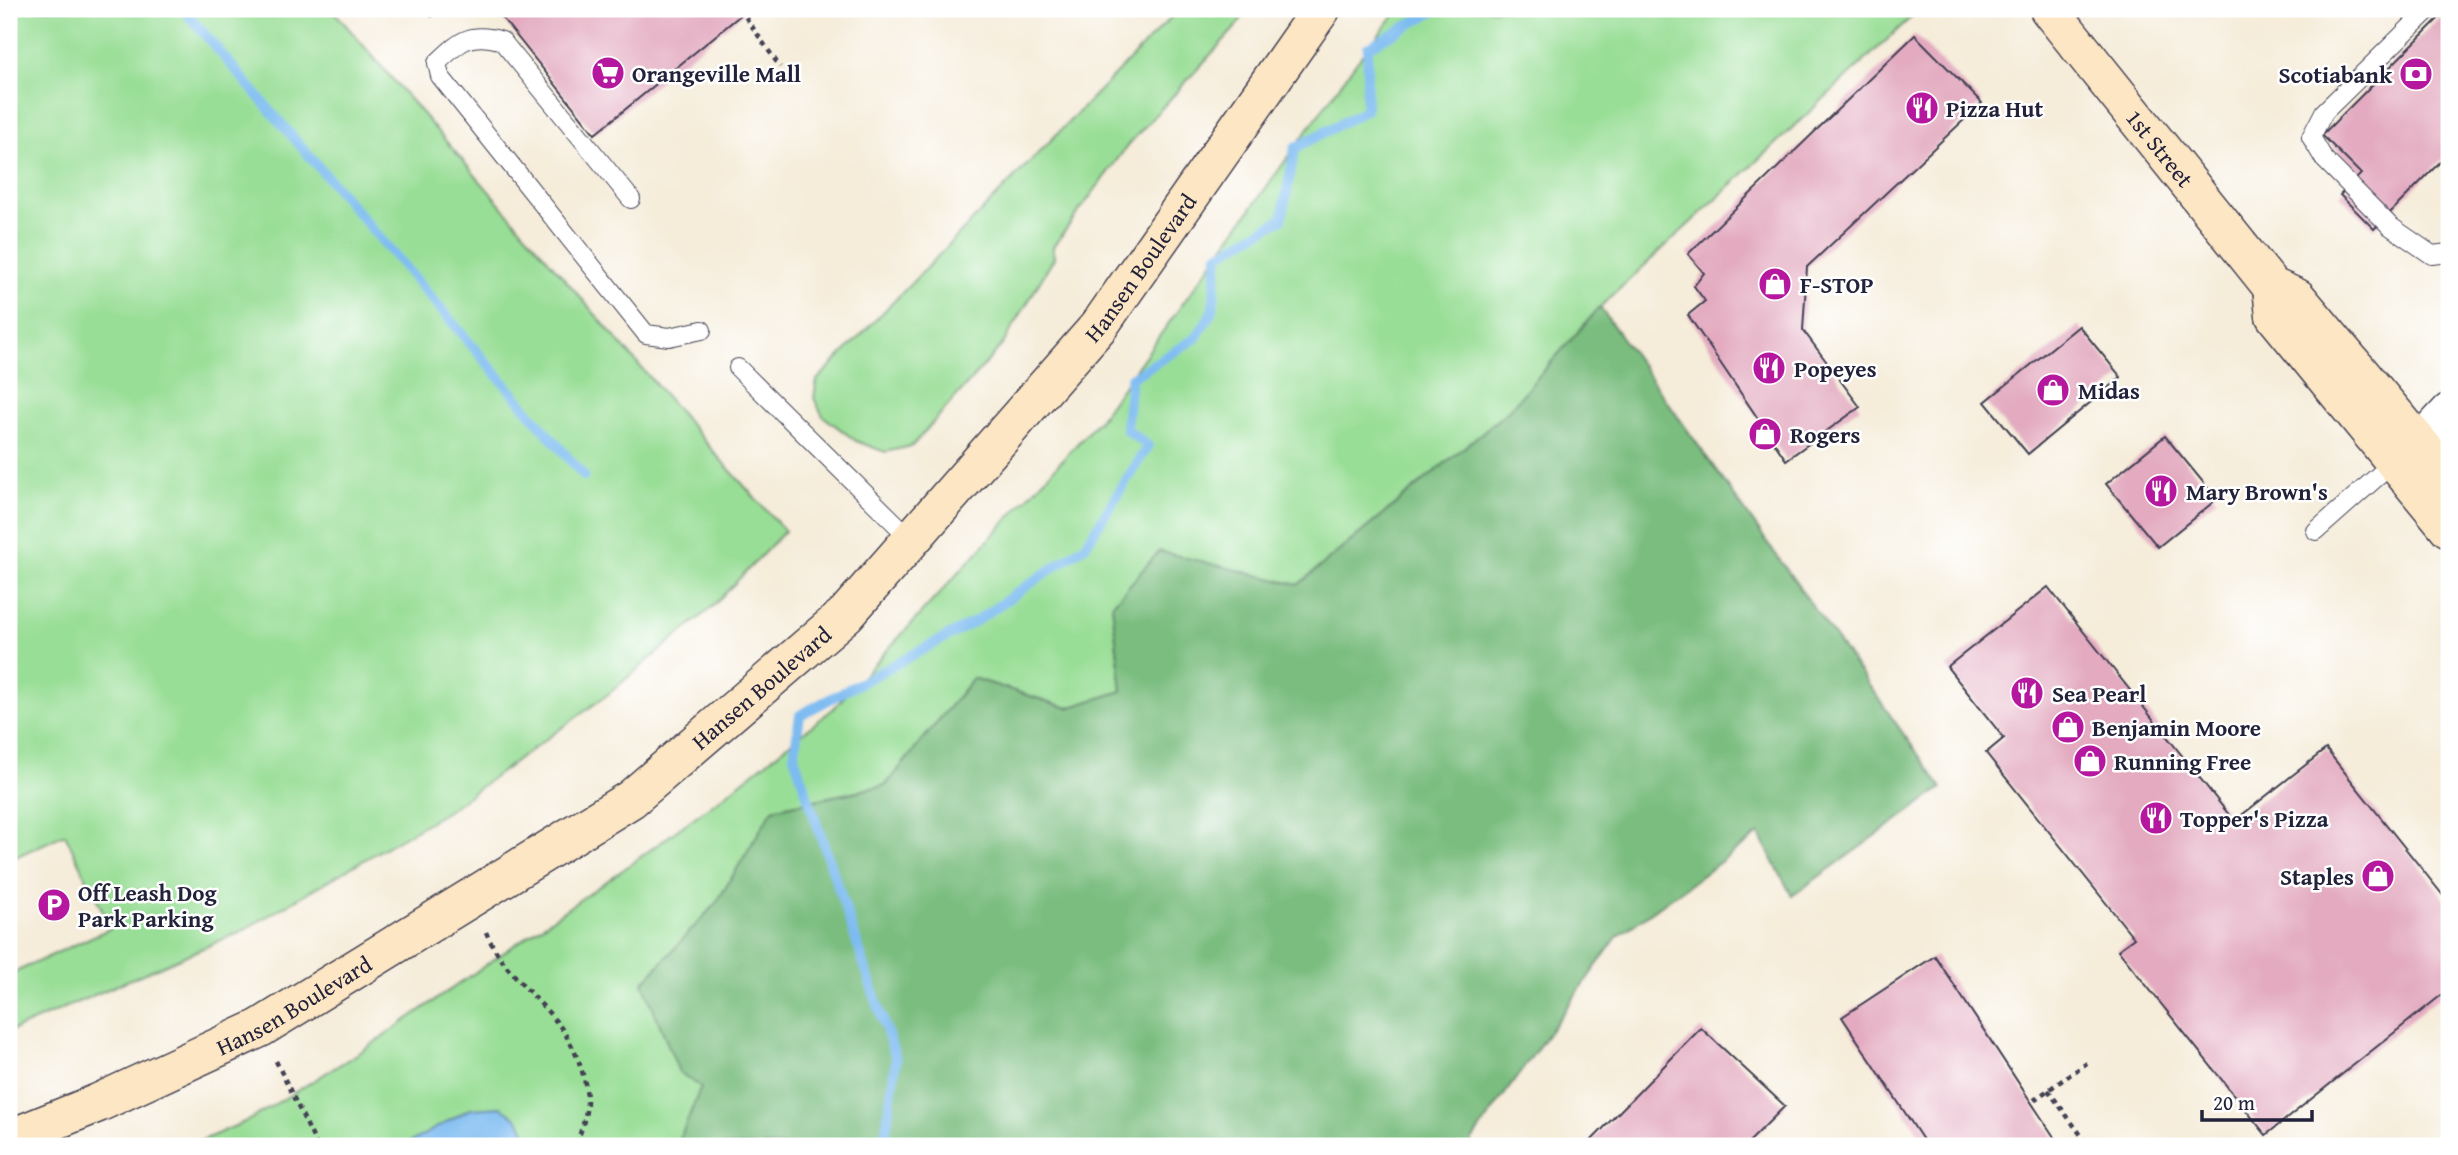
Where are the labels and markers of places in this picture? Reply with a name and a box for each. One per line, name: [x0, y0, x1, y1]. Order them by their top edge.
supermarket icon: Orangeville Mall: [589, 54, 627, 92]
bank icon: Scotiabank: [2397, 55, 2435, 93]
place label: Orangeville Mall: [632, 57, 801, 90]
place label: Scotiabank: [2278, 58, 2393, 91]
restaurant icon: Pizza Hut: [1903, 89, 1941, 127]
place label: Pizza Hut: [1946, 92, 2043, 125]
shop icon: F-STOP: [1756, 265, 1794, 303]
place label: F-STOP: [1800, 268, 1874, 301]
restaurant icon: Popeyes: [1750, 349, 1788, 387]
place label: Popeyes: [1794, 352, 1877, 385]
shop icon: Midas: [2034, 371, 2072, 409]
place label: Midas: [2078, 374, 2140, 407]
shop icon: Rogers: [1746, 415, 1784, 453]
place label: Rogers: [1790, 418, 1860, 451]
restaurant icon: Mary Brown's: [2142, 472, 2180, 510]
place label: Mary Brown's: [2186, 475, 2328, 508]
restaurant icon: Sea Pearl: [2008, 674, 2046, 712]
place label: Sea Pearl: [2052, 677, 2146, 710]
shop icon: Benjamin Moore: [2049, 708, 2087, 746]
place label: Benjamin Moore: [2092, 711, 2261, 744]
shop icon: Running Free: [2071, 742, 2109, 780]
place label: Running Free: [2114, 745, 2251, 778]
restaurant icon: Topper's Pizza: [2137, 799, 2175, 837]
place label: Topper's Pizza: [2180, 802, 2329, 835]
shop icon: Staples: [2359, 857, 2397, 895]
place label: Staples: [2280, 860, 2354, 893]
place label: Off Leash Dog Park Parking: [78, 876, 217, 935]
parking icon: Off Leash Dog Park Parking: [35, 886, 73, 924]

